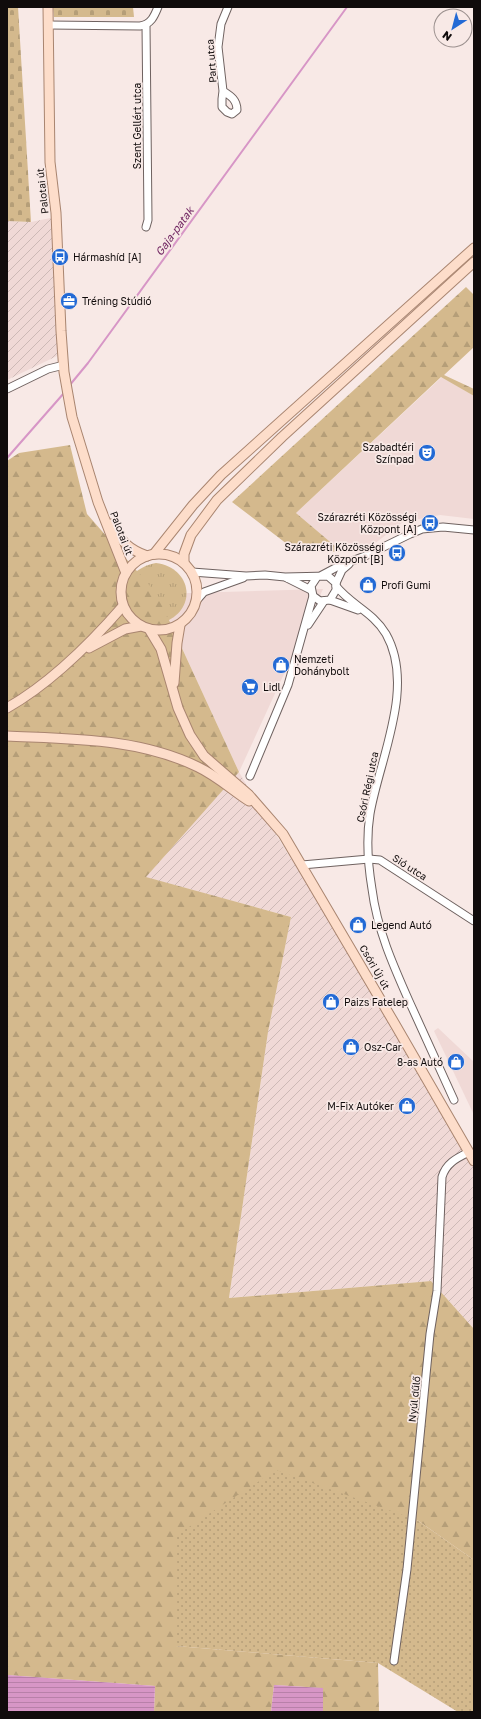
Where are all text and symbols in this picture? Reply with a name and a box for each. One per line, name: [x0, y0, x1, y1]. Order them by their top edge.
north arrow: [433, 8, 473, 48]
text: N: [440, 29, 454, 44]
street label: Part utca: [203, 39, 219, 83]
street label: Szent Gellért utca: [131, 83, 143, 169]
street label: Palotai út: [34, 167, 50, 215]
water label: Gaja-patak: [152, 203, 198, 258]
bus stop icon: Hármashíd [A]: [50, 247, 70, 267]
place label: Hármashíd [A]: [73, 251, 142, 263]
office icon: Tréning Stúdió: [59, 291, 79, 311]
place label: Tréning Stúdió: [82, 295, 152, 307]
place label: Szabadtéri Színpad: [363, 441, 414, 465]
theatre icon: Szabadtéri Színpad: [417, 443, 437, 463]
street label: Palotai út: [108, 509, 136, 557]
place label: Szárazréti Közösségi Központ [A]: [318, 511, 417, 535]
bus stop icon: Szárazréti Közösségi Központ [A]: [420, 513, 440, 533]
place label: Szárazréti Közösségi Központ [B]: [285, 541, 384, 565]
bus stop icon: Szárazréti Közösségi Központ [B]: [387, 543, 407, 563]
shop icon: Profi Gumi: [358, 575, 378, 595]
place label: Profi Gumi: [381, 579, 431, 591]
place label: Nemzeti Dohánybolt: [294, 653, 350, 677]
shop icon: Nemzeti Dohánybolt: [271, 655, 291, 675]
supermarket icon: Lidl: [240, 677, 260, 697]
place label: Lidl: [263, 681, 281, 693]
street label: Csóri Régi utca: [354, 750, 380, 824]
street label: Sió utca: [390, 851, 430, 883]
shop icon: Legend Autó: [348, 915, 368, 935]
place label: Legend Autó: [371, 919, 432, 931]
street label: Csóri Új út: [357, 942, 393, 992]
shop icon: Paizs Fatelep: [321, 992, 341, 1012]
place label: Paizs Fatelep: [344, 996, 408, 1008]
shop icon: Osz-Car: [341, 1037, 361, 1057]
place label: Osz-Car: [364, 1041, 402, 1053]
shop icon: 8-as Autó: [446, 1052, 466, 1072]
place label: 8-as Autó: [397, 1056, 443, 1068]
shop icon: M-Fix Autóker: [397, 1096, 417, 1116]
place label: M-Fix Autóker: [327, 1100, 394, 1112]
street label: Nyúl dűlő: [406, 1375, 422, 1423]

